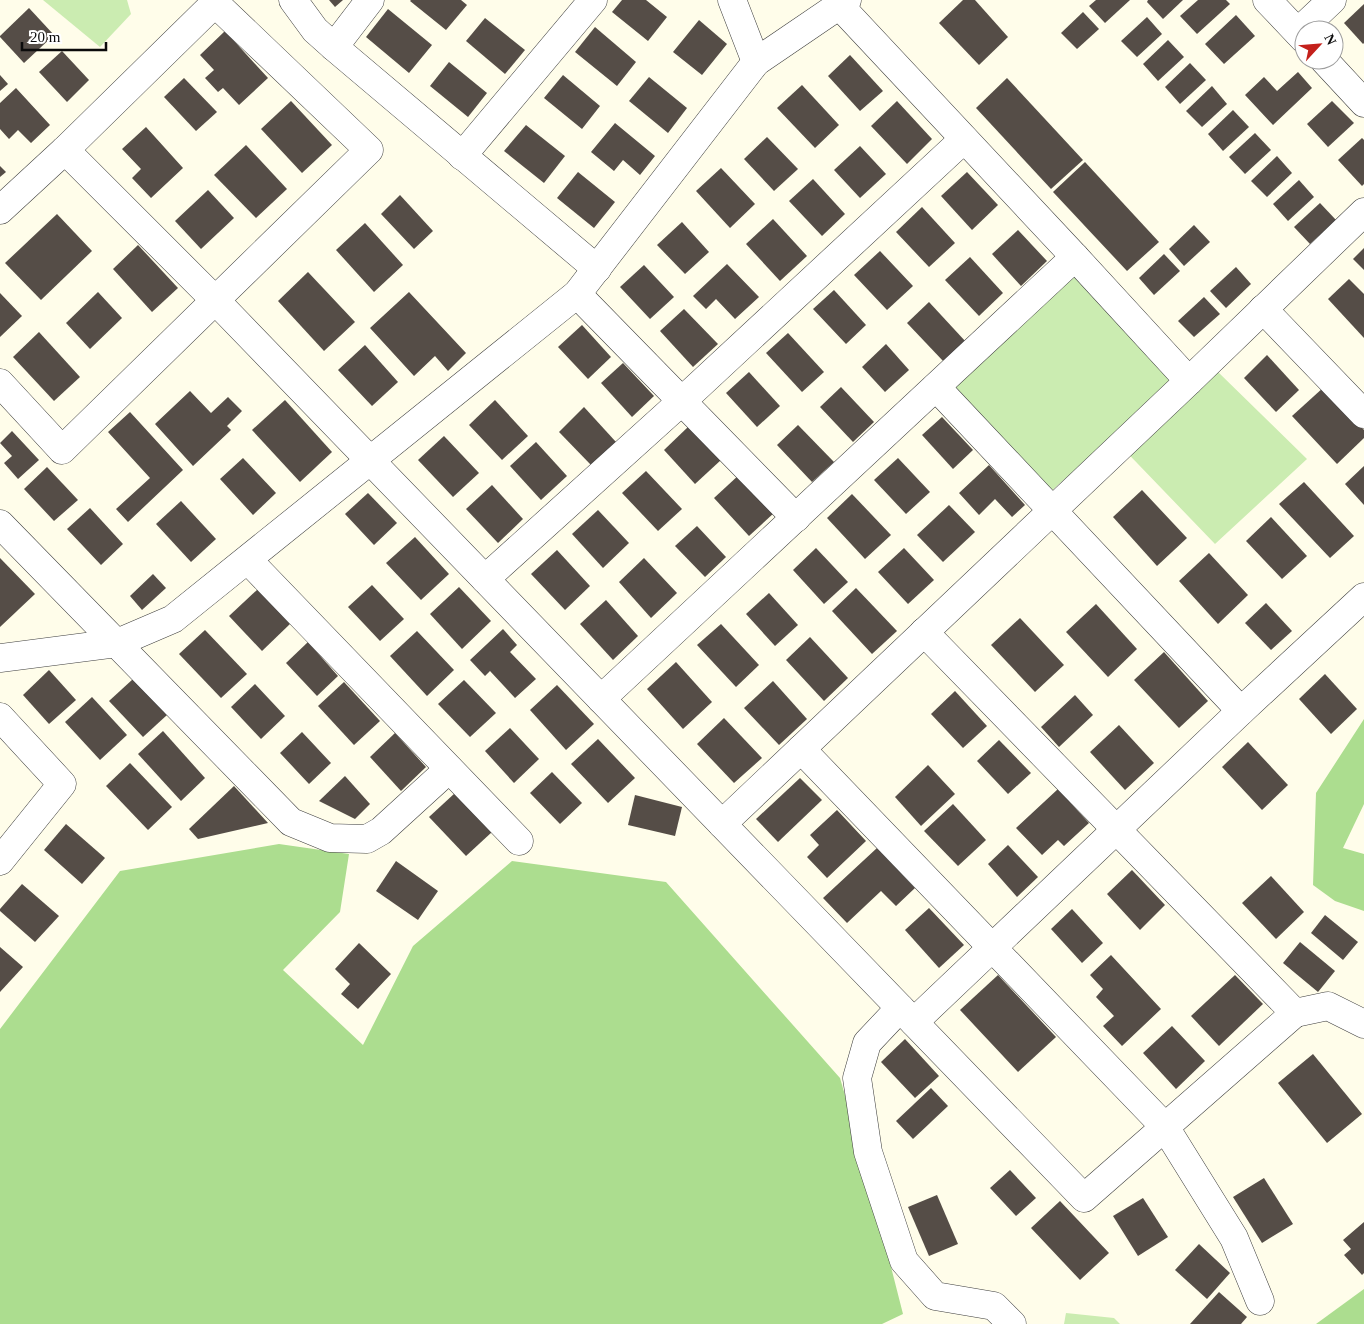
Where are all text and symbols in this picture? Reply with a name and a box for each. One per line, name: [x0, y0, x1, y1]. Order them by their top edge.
scale bar: [22, 20, 106, 52]
north arrow: [1294, 20, 1344, 70]
text: 20 m: [30, 29, 61, 45]
text: N: [1321, 32, 1339, 47]

